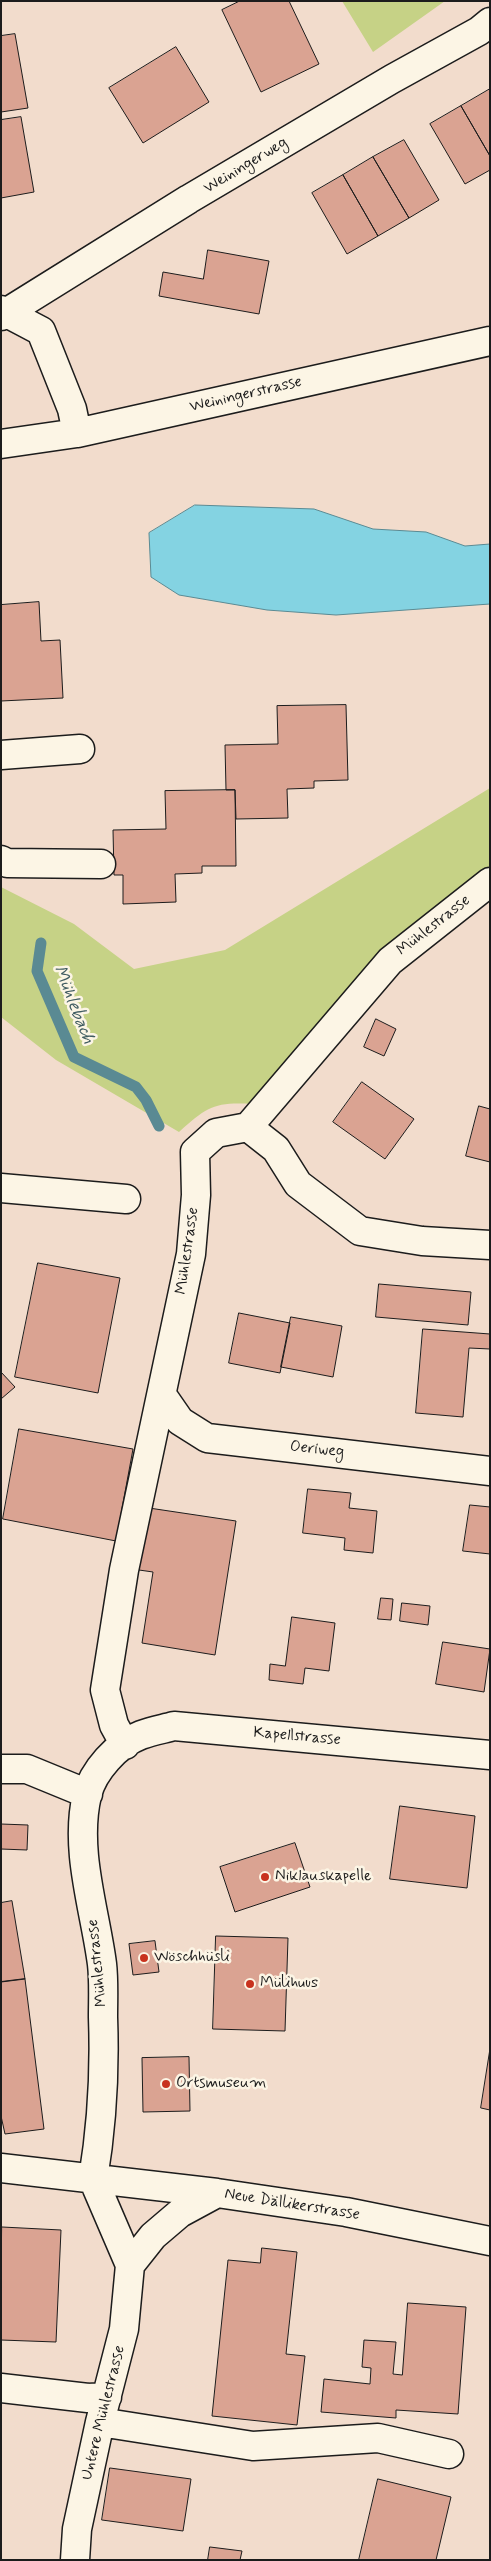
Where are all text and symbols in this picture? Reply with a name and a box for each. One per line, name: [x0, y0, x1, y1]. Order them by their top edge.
street label: Weiningerweg: [201, 134, 291, 198]
street label: Weiningerstrasse: [188, 373, 304, 417]
street label: Mühlestrasse: [393, 891, 475, 961]
water label: Mühlebach: [48, 963, 98, 1047]
street label: Mühlestrasse: [172, 1206, 204, 1296]
street label: Oeriweg: [289, 1438, 345, 1462]
street label: Kapellstrasse: [253, 1724, 341, 1750]
place label: Niklauskapelle: [275, 1867, 372, 1887]
marker: Niklauskapelle: [259, 1871, 271, 1883]
street label: Mühlestrasse: [84, 1918, 112, 2008]
place label: Wöschhüsli: [154, 1948, 230, 1968]
marker: Wöschhüsli: [138, 1952, 150, 1964]
place label: Mülihuus: [260, 1974, 318, 1994]
marker: Mülihuus: [244, 1978, 256, 1990]
place label: Ortsmuseum: [176, 2074, 266, 2094]
marker: Ortsmuseum: [160, 2078, 172, 2090]
street label: Neue Dällikerstrasse: [223, 2185, 361, 2225]
street label: Untere Mühlestrasse: [78, 2344, 130, 2482]

